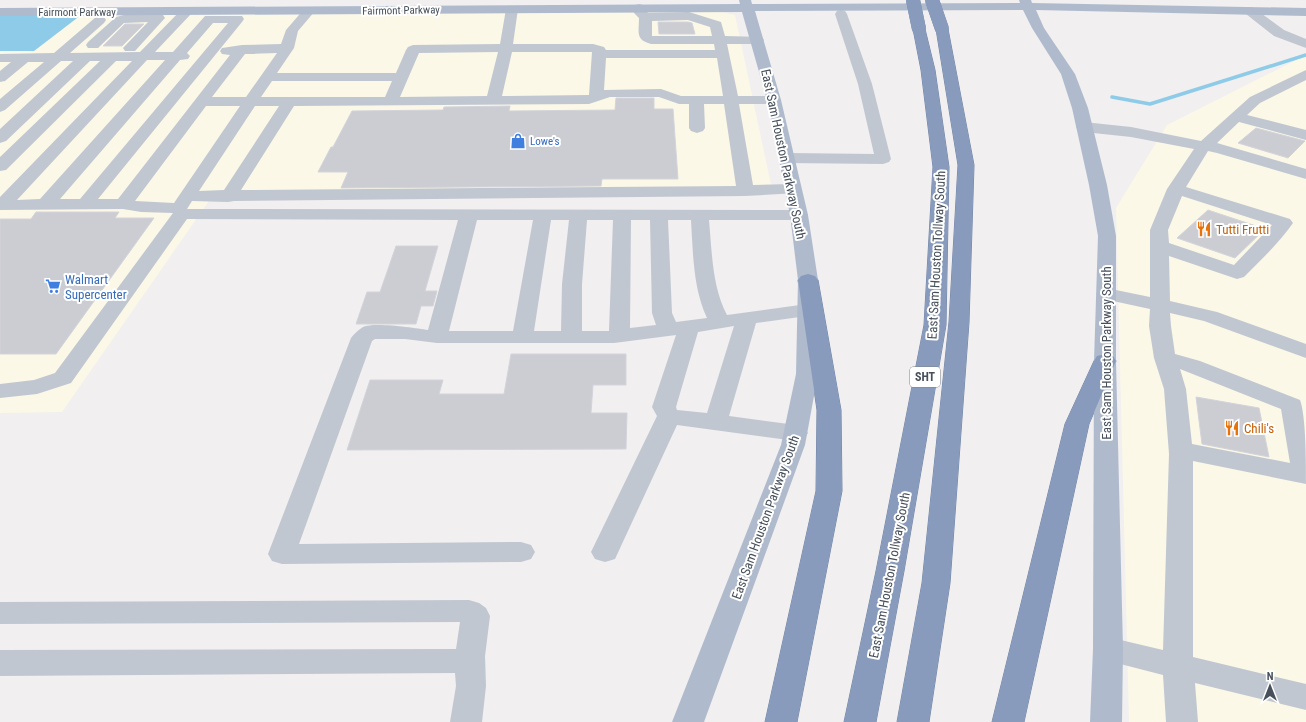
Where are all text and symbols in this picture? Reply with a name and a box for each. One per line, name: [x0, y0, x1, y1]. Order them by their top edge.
street label: Fairmont Parkway: [362, 3, 440, 18]
street label: Fairmont Parkway: [38, 6, 116, 19]
street label: East Sam Houston Parkway South: [758, 68, 809, 240]
shop icon: Lowe's: [509, 132, 527, 150]
place label: Lowe's: [530, 135, 560, 148]
street label: East Sam Houston Tollway South: [925, 170, 948, 340]
restaurant icon: Tutti Frutti: [1195, 220, 1213, 238]
place label: Tutti Frutti: [1216, 222, 1269, 237]
street label: East Sam Houston Parkway South: [1099, 266, 1114, 440]
place label: Walmart Supercenter: [65, 272, 127, 302]
supermarket icon: Walmart Supercenter: [44, 277, 62, 295]
road number: SHT: [910, 367, 940, 387]
restaurant icon: Chili's: [1223, 419, 1241, 437]
place label: Chili's: [1244, 421, 1274, 436]
street label: East Sam Houston Parkway South: [729, 433, 802, 601]
street label: East Sam Houston Tollway South: [866, 491, 913, 659]
north arrow: [1250, 666, 1290, 706]
text: N: [1267, 670, 1274, 683]

